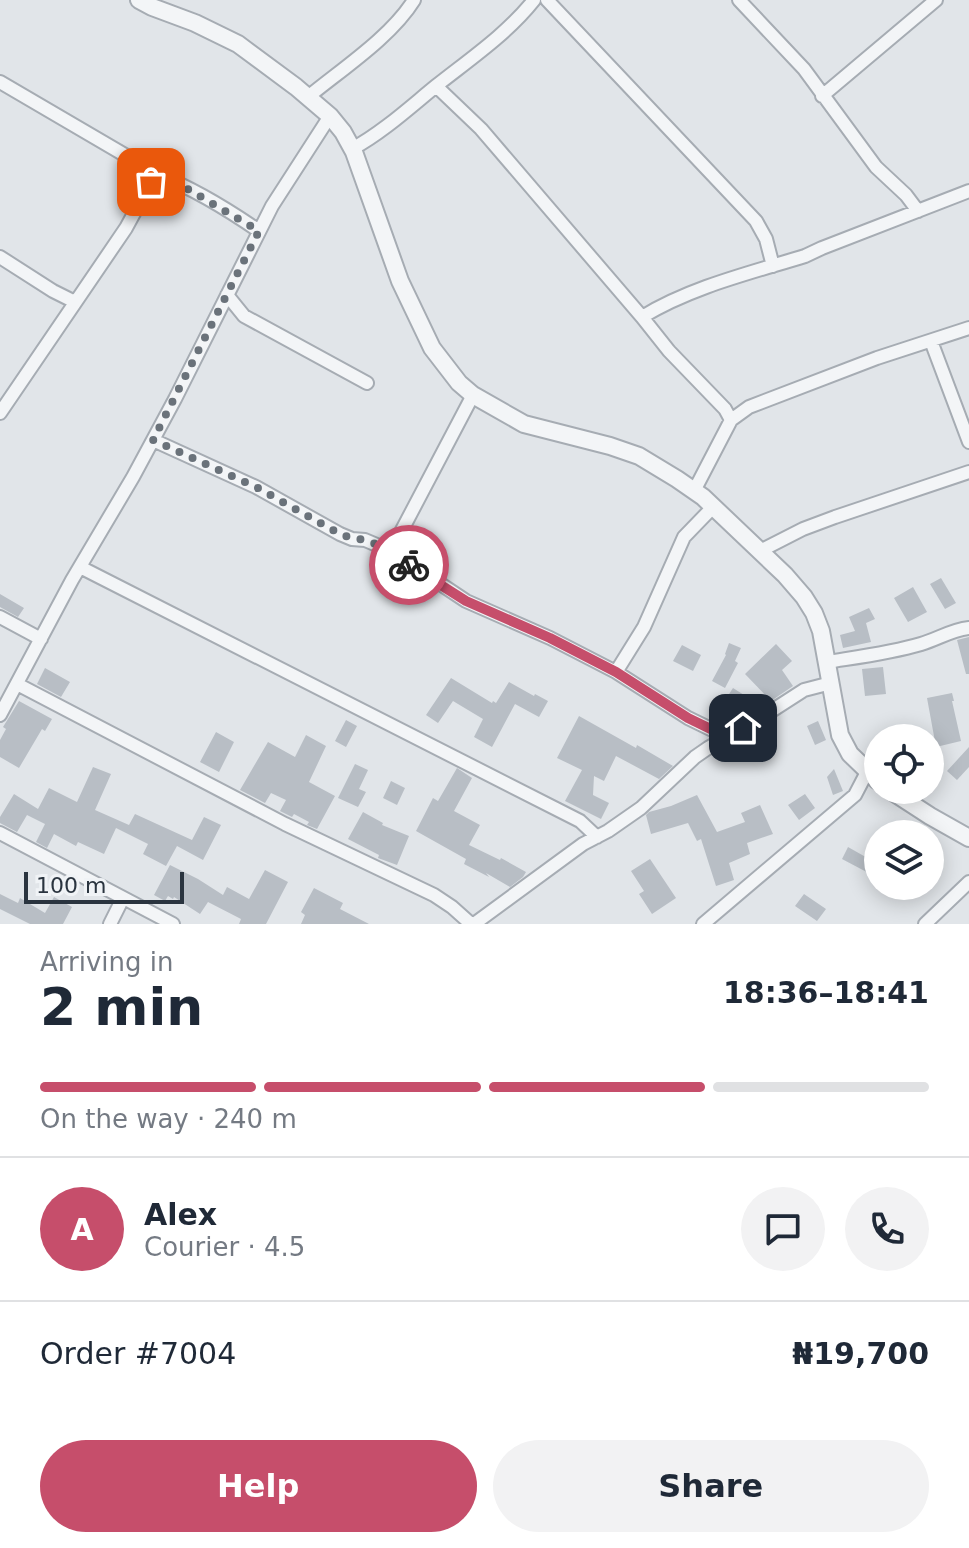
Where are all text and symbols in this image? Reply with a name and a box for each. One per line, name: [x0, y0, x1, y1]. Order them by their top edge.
pin: [117, 148, 185, 216]
icon: bag: [129, 160, 173, 204]
courier: [369, 525, 449, 605]
icon: bike: [387, 543, 431, 587]
pin: [709, 694, 777, 762]
icon: home: [721, 706, 765, 750]
map controls: [864, 724, 944, 900]
button: locate: [864, 724, 944, 804]
button: layers: [864, 820, 944, 900]
scale bar: [24, 868, 184, 904]
text: 100 m: [36, 873, 106, 898]
text: Arriving in: [40, 947, 174, 977]
text: 18:36–18:41: [723, 975, 929, 1010]
text: 2 min: [40, 977, 203, 1037]
text: On the way · 240 m: [40, 1104, 297, 1134]
button: chat: [741, 1187, 825, 1271]
button: phone: [845, 1187, 929, 1271]
text: Alex: [144, 1197, 217, 1232]
text: A: [70, 1212, 94, 1247]
text: Courier · 4.5: [144, 1232, 305, 1262]
text: Order #7004: [40, 1336, 236, 1371]
text: ₦19,700: [792, 1336, 929, 1371]
button: Help: [40, 1440, 477, 1532]
button: Share: [493, 1440, 929, 1532]

